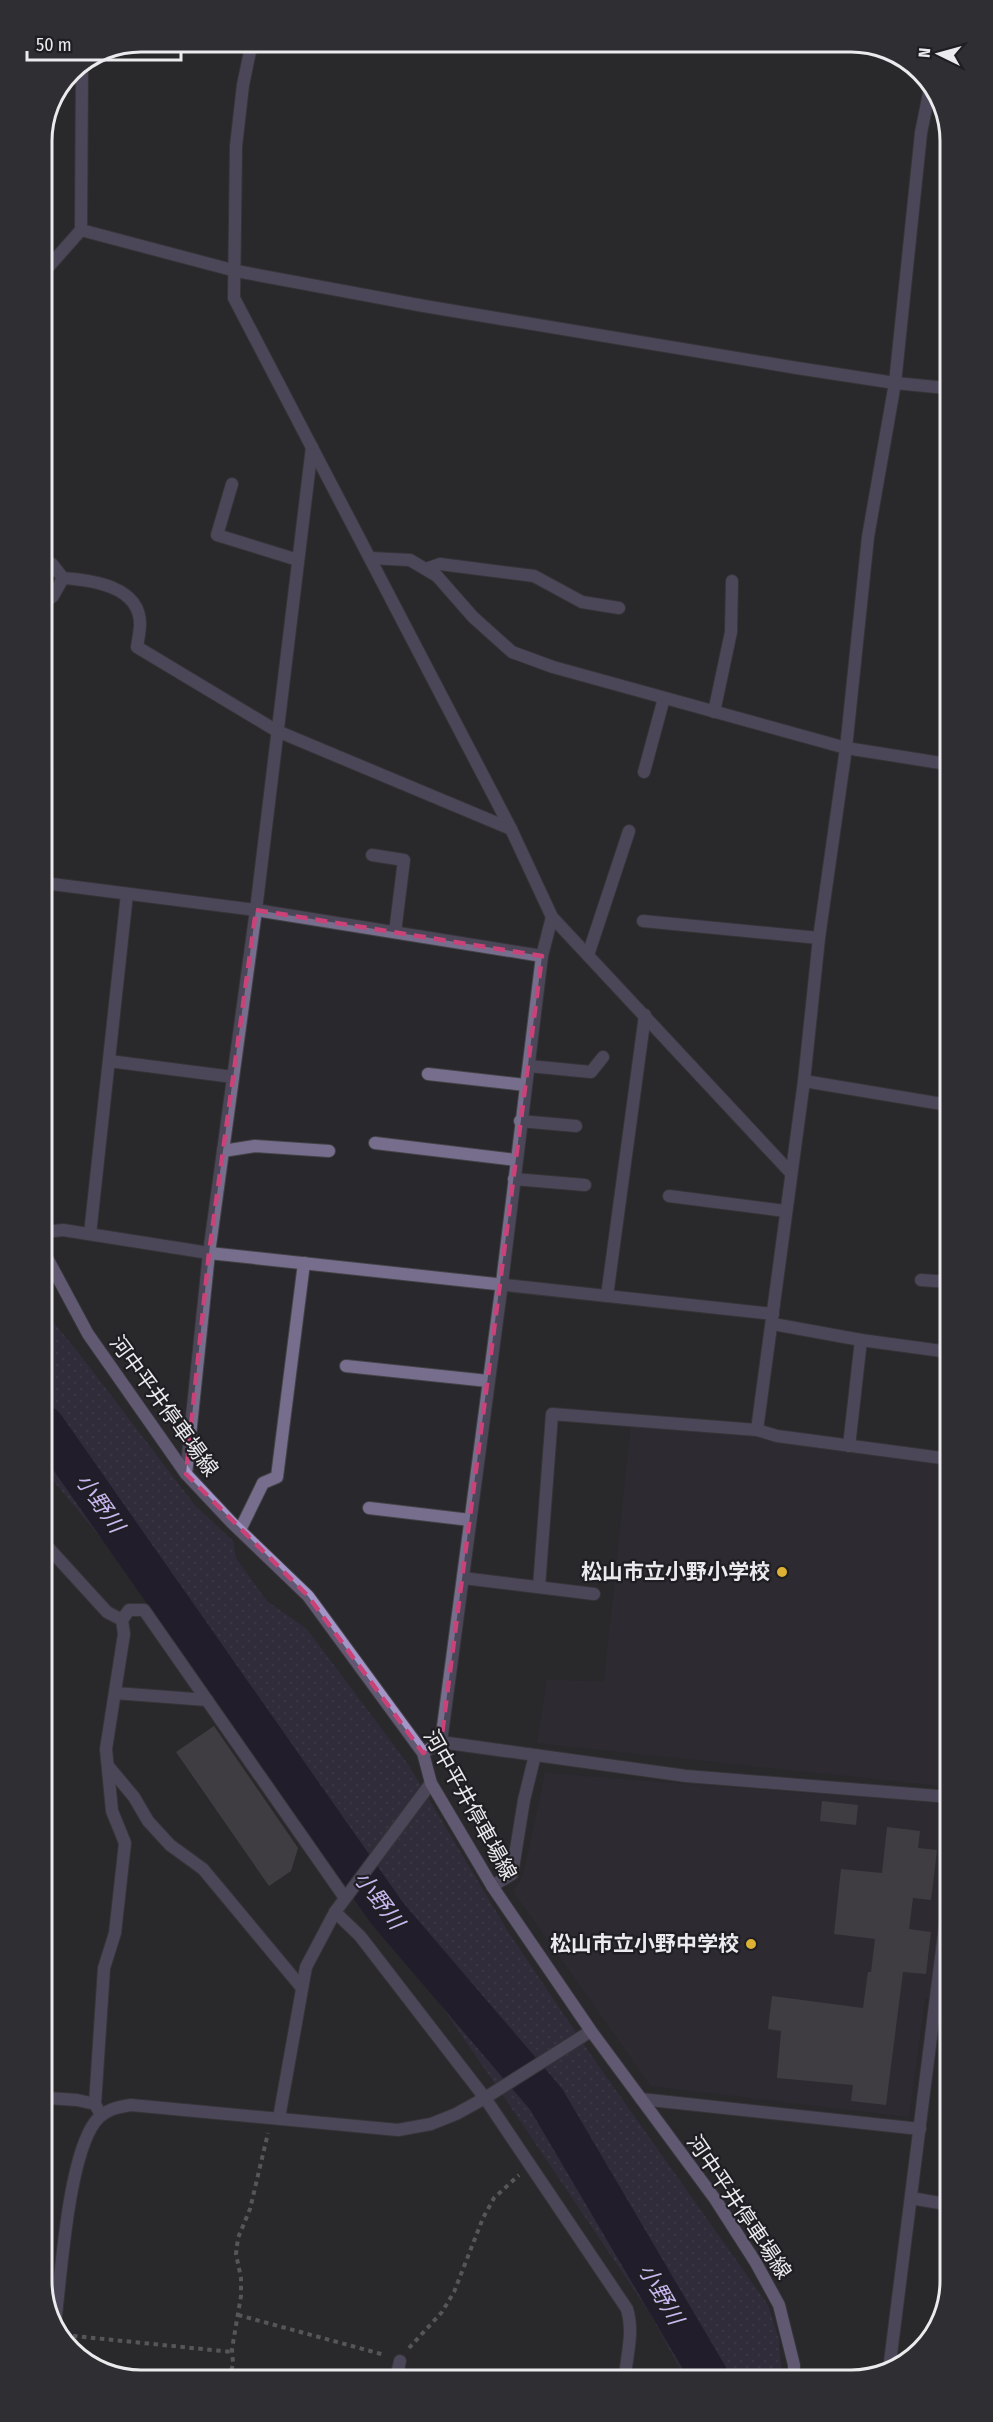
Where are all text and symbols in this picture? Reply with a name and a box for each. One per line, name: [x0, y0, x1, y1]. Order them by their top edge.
scale bar: [27, 24, 182, 62]
north arrow: [909, 24, 969, 84]
text: 50 m: [36, 34, 72, 56]
text: N: [915, 47, 934, 58]
street label: 河中平井停車場線: [104, 1330, 224, 1482]
water label: 小野川: [70, 1468, 131, 1539]
place label: 松山市立小野小学校: [581, 1559, 770, 1585]
marker: 松山市立小野小学校: [775, 1565, 789, 1579]
street label: 河中平井停車場線: [418, 1725, 522, 1885]
water label: 小野川: [348, 1866, 411, 1936]
place label: 松山市立小野中学校: [550, 1931, 739, 1957]
marker: 松山市立小野中学校: [744, 1937, 758, 1951]
street label: 河中平井停車場線: [681, 2130, 797, 2284]
water label: 小野川: [633, 2259, 690, 2331]

